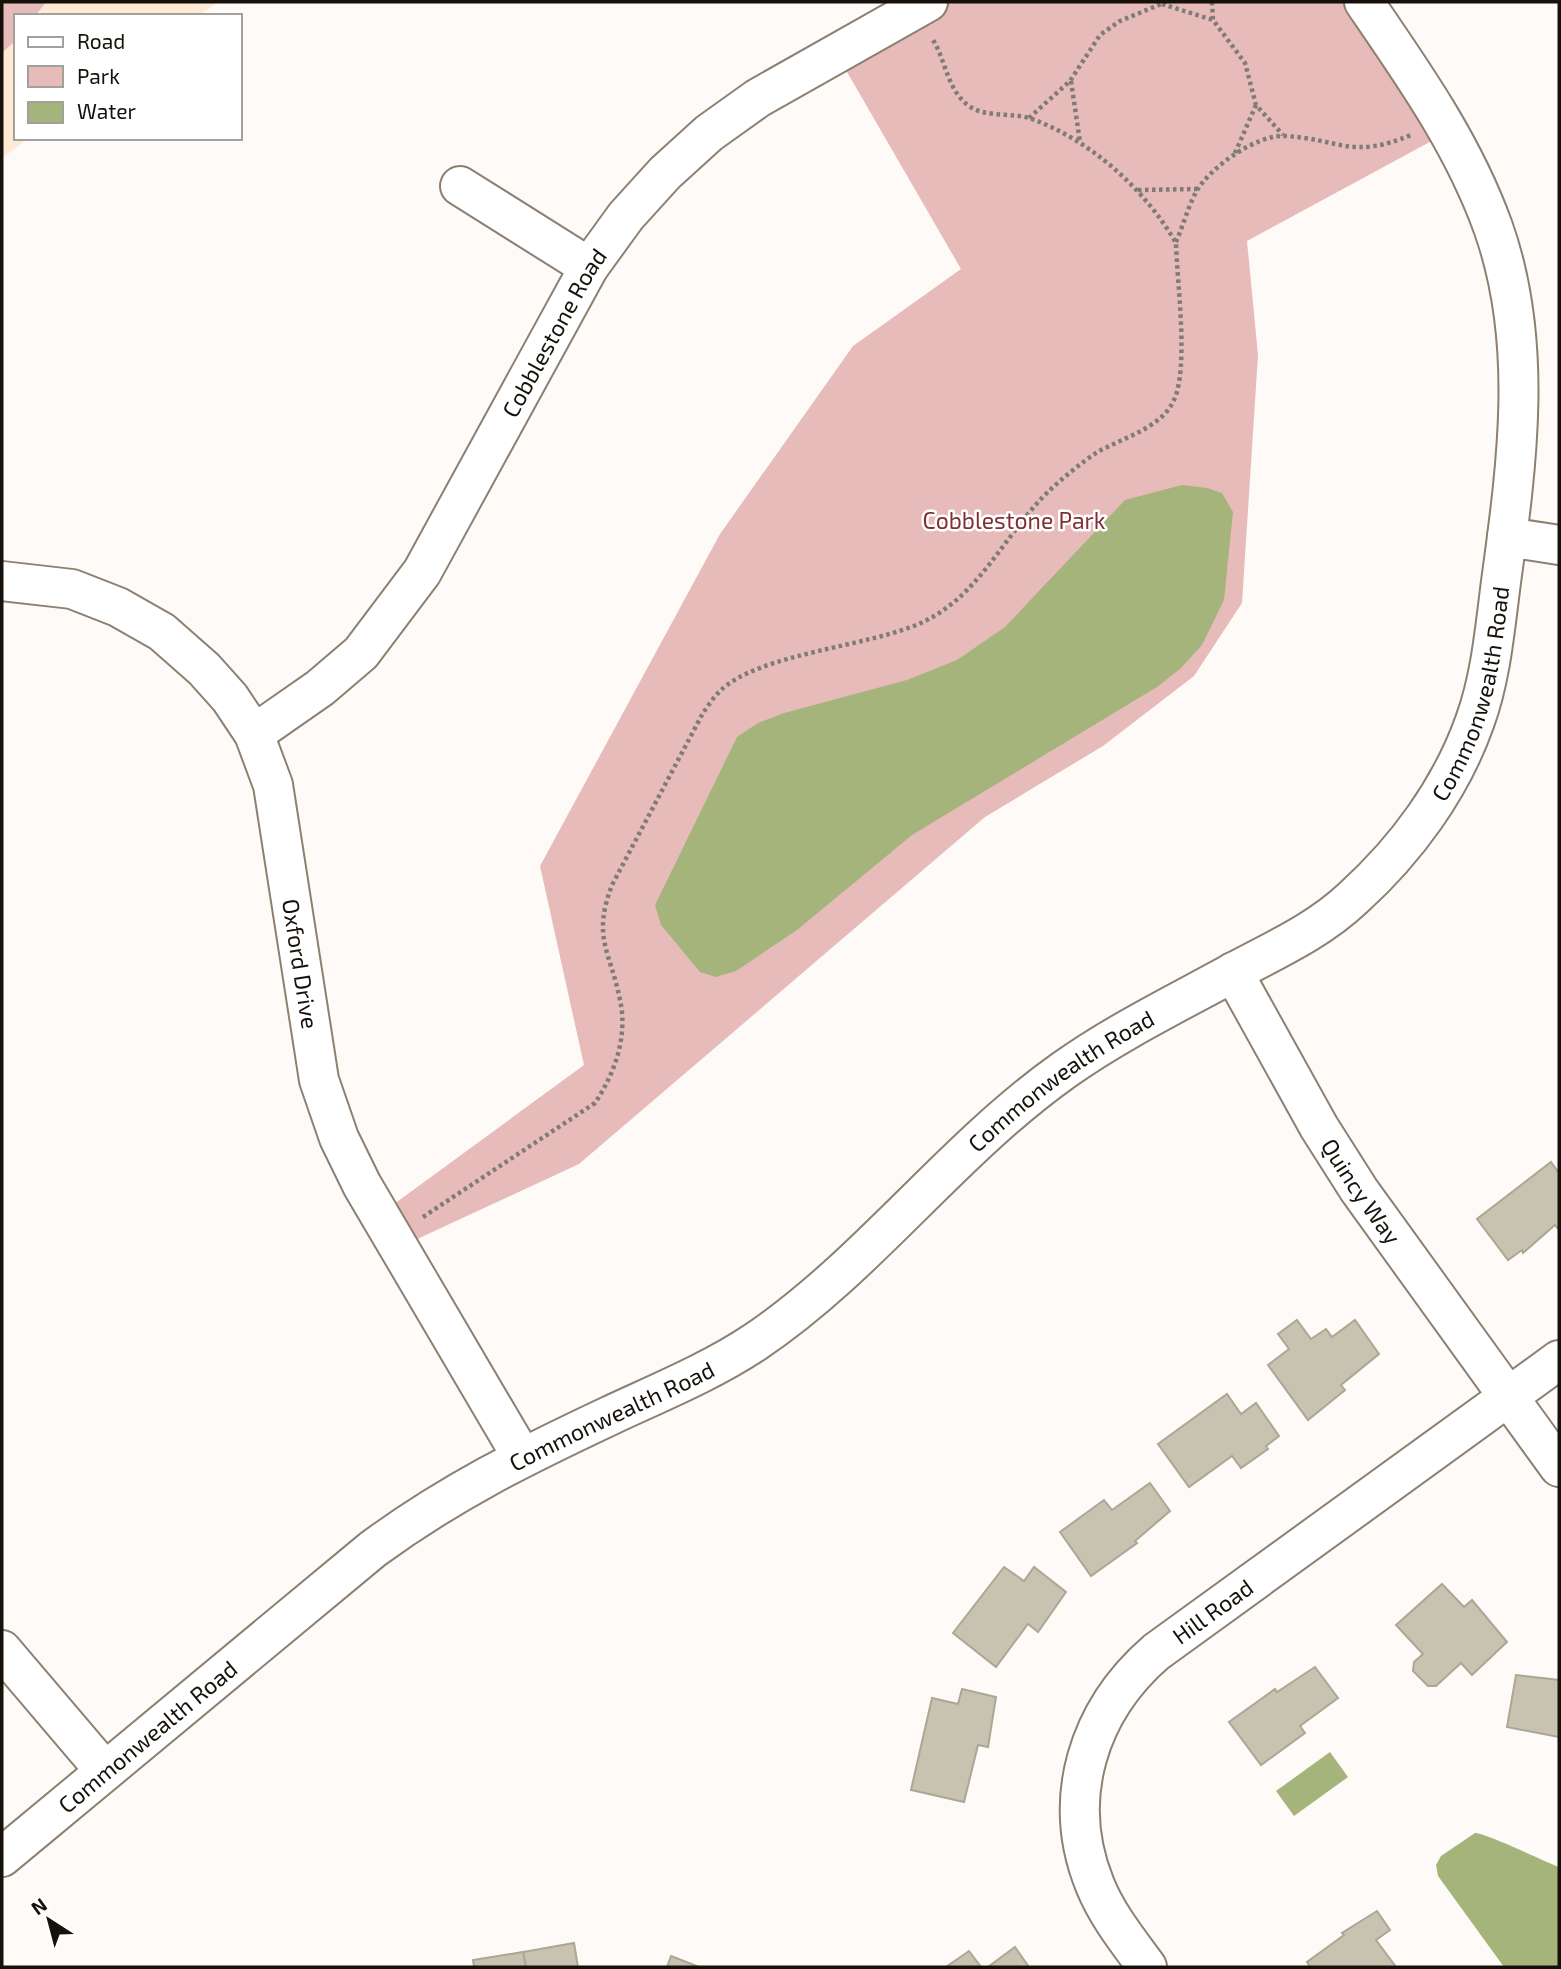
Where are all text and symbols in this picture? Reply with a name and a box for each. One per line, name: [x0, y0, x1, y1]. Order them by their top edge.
legend: [14, 14, 242, 140]
text: Road: [77, 28, 125, 53]
text: Park: [77, 63, 120, 88]
text: Water: [77, 98, 136, 123]
street label: Cobblestone Road: [496, 243, 612, 422]
park label: Cobblestone Park: [923, 506, 1106, 534]
street label: Commonwealth Road: [1425, 585, 1514, 806]
street label: Oxford Drive: [277, 897, 325, 1031]
street label: Commonwealth Road: [962, 1004, 1159, 1157]
street label: Quincy Way: [1316, 1133, 1407, 1249]
street label: Commonwealth Road: [504, 1355, 719, 1477]
street label: Hill Road: [1167, 1573, 1258, 1650]
street label: Commonwealth Road: [52, 1654, 242, 1819]
north arrow: [14, 1885, 84, 1955]
text: N: [26, 1893, 51, 1919]

